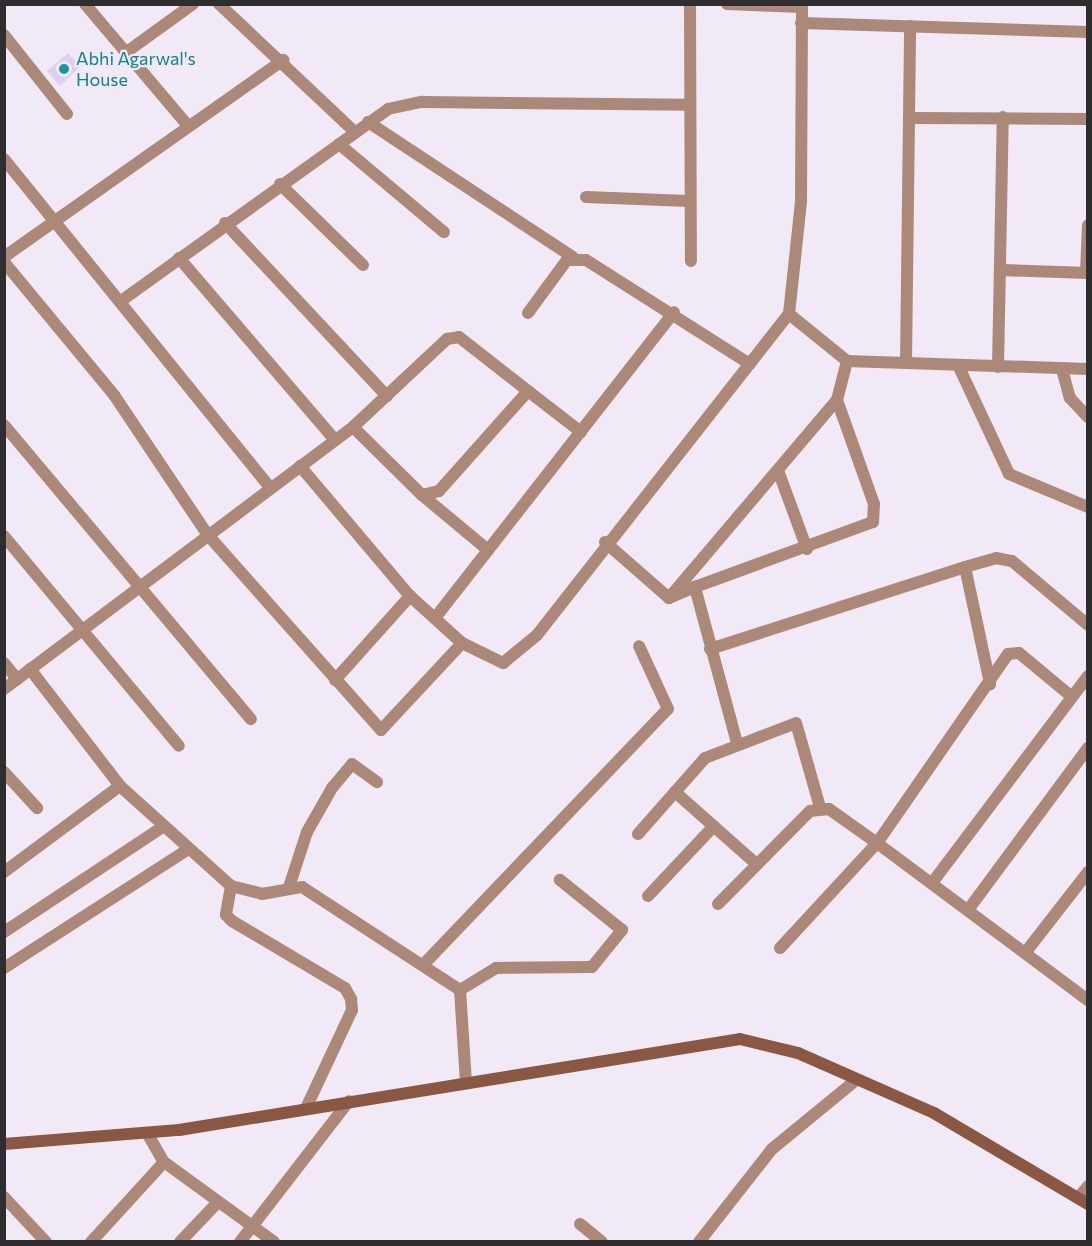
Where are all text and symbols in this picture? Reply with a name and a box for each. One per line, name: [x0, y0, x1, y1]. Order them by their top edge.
place label: Abhi Agarwal's House: [76, 48, 196, 90]
marker: Abhi Agarwal's House: [57, 62, 71, 76]

